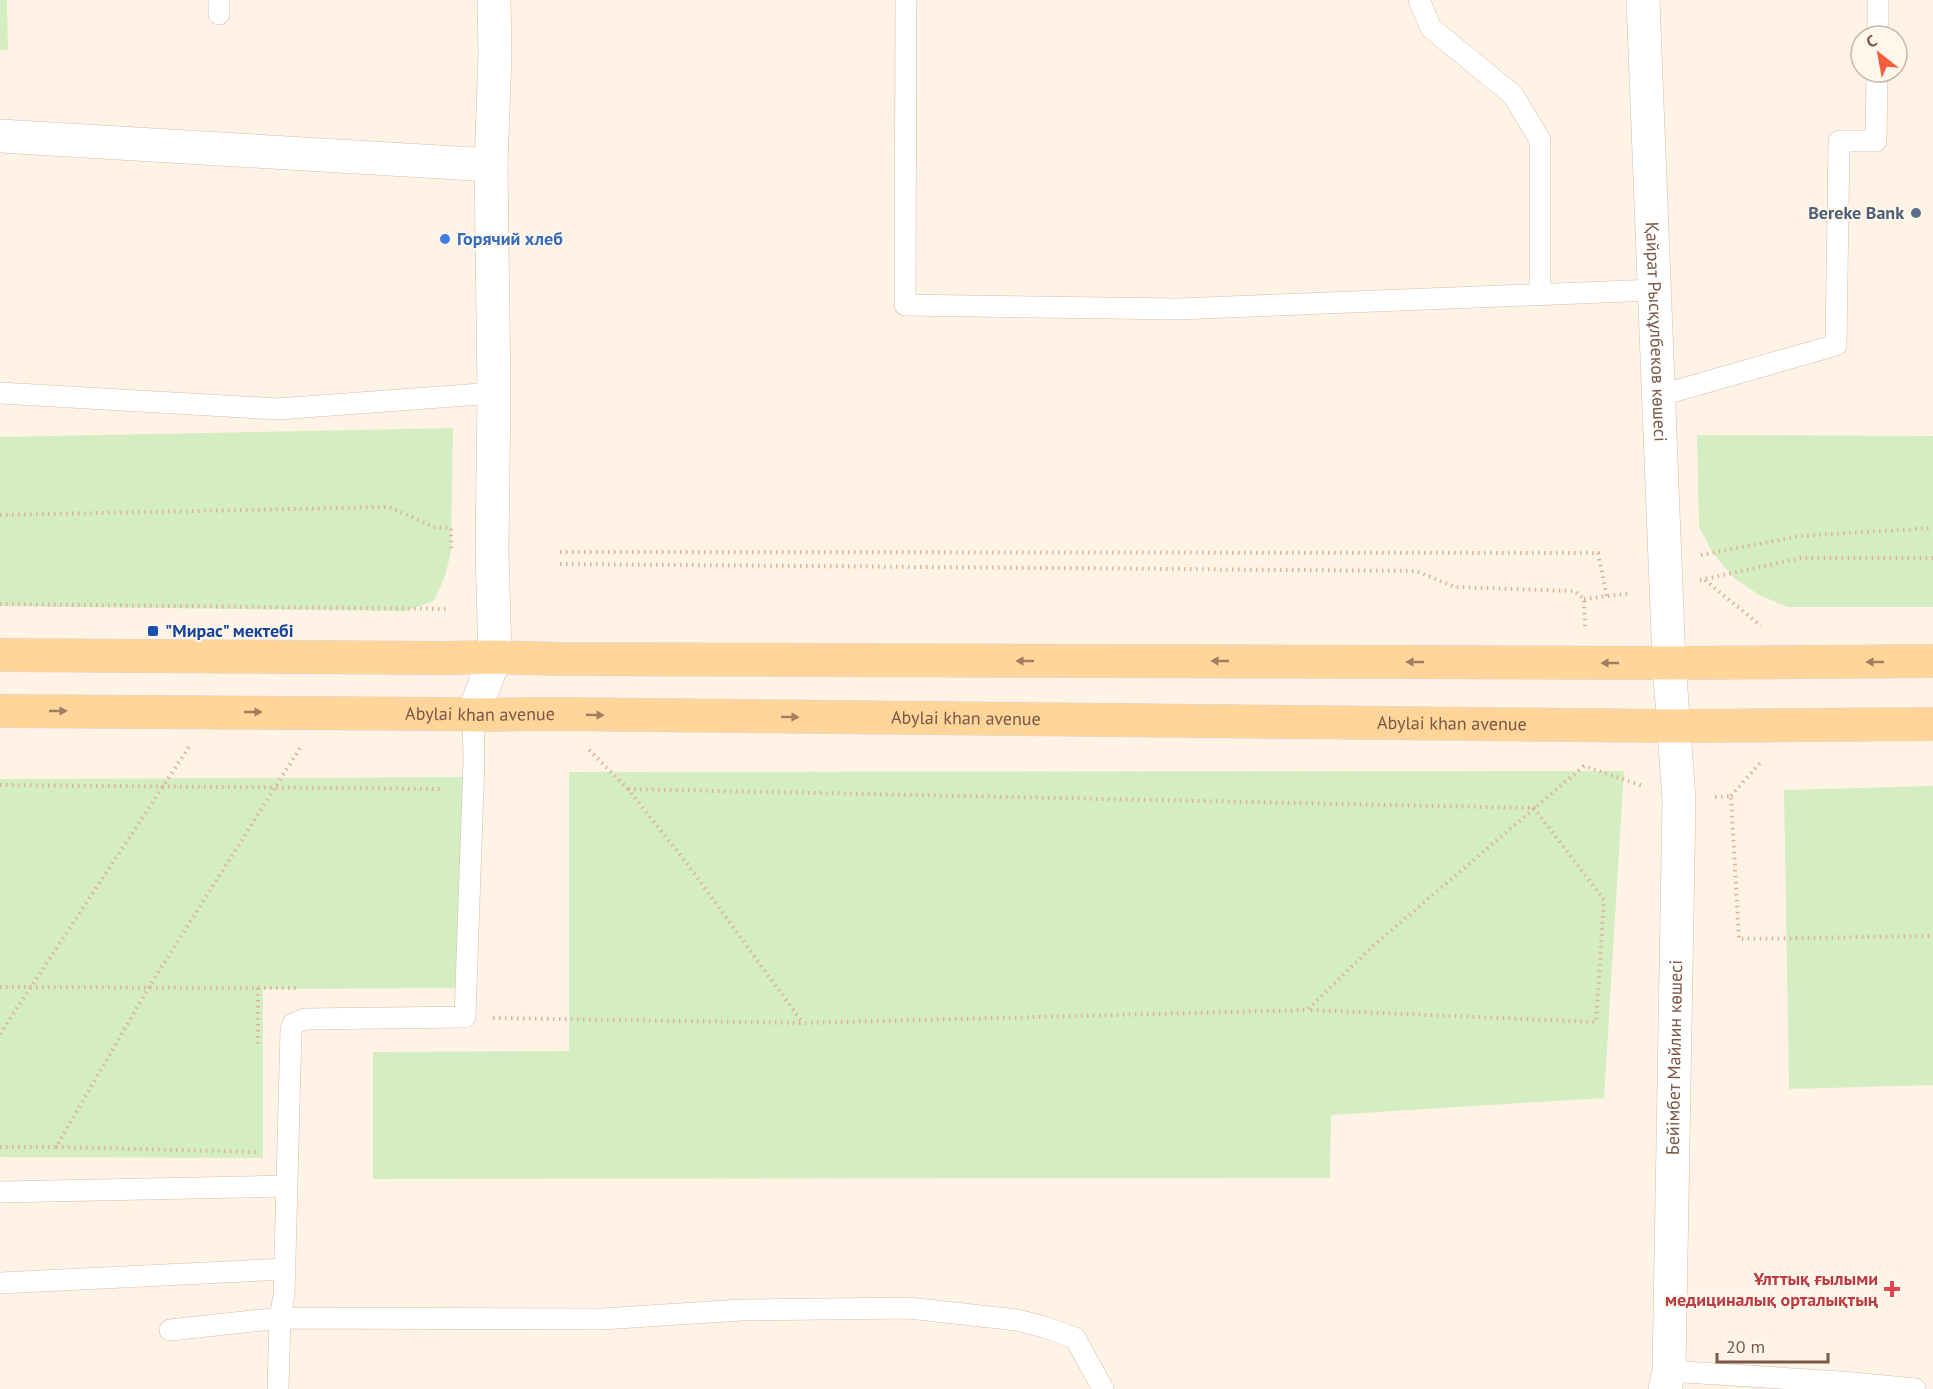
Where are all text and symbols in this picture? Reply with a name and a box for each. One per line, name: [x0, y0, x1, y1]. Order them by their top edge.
north arrow: [1849, 24, 1909, 84]
text: С: [1862, 30, 1880, 52]
place label: Bereke Bank: [1808, 201, 1904, 224]
marker: Bereke Bank: [1909, 206, 1923, 220]
street label: Қайрат Рысқұлбеков көшесі: [1641, 221, 1672, 442]
place label: Горячий хлеб: [457, 227, 563, 250]
marker: Горячий хлеб: [438, 232, 452, 246]
place label: "Мирас" мектебі: [165, 619, 294, 642]
marker: "Мирас" мектебі: [146, 624, 160, 638]
one-way arrow: [1016, 656, 1035, 666]
one-way arrow: [1211, 656, 1230, 666]
one-way arrow: [1406, 657, 1425, 667]
one-way arrow: [1865, 657, 1884, 667]
one-way arrow: [1601, 658, 1620, 668]
street label: Abylai khan avenue: [405, 702, 555, 726]
one-way arrow: [49, 706, 68, 716]
street label: Abylai khan avenue: [891, 706, 1041, 730]
one-way arrow: [244, 707, 263, 717]
one-way arrow: [586, 710, 605, 720]
street label: Abylai khan avenue: [1377, 711, 1527, 735]
one-way arrow: [781, 712, 800, 722]
street label: Бейімбет Майлин көшесі: [1661, 960, 1687, 1155]
place label: Ұлттық ғылыми медициналық орталықтың: [1665, 1267, 1879, 1311]
marker: Ұлттық ғылыми медициналық орталықтың: [1883, 1280, 1901, 1298]
scale bar: [1717, 1326, 1828, 1364]
text: 20 m: [1726, 1335, 1765, 1358]

